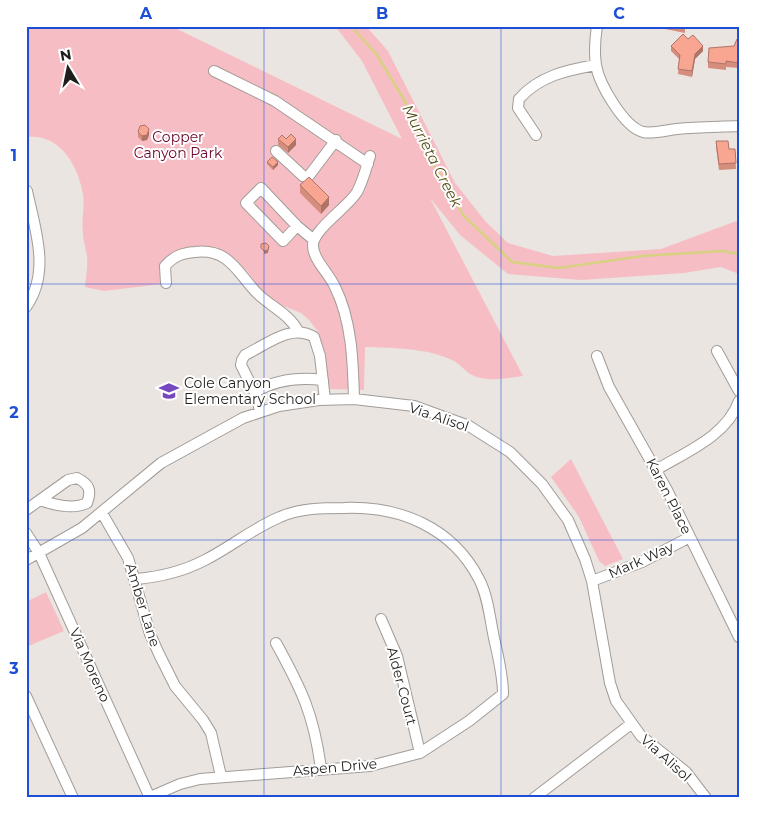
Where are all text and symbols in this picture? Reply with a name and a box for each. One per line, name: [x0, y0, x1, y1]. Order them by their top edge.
text: A: [139, 4, 153, 23]
text: B: [376, 4, 388, 23]
text: C: [613, 4, 625, 23]
north arrow: [42, 42, 92, 92]
text: N: [59, 45, 73, 65]
water label: Murrieta Creek: [398, 101, 467, 211]
park label: Copper Canyon Park: [134, 128, 223, 162]
text: 1: [11, 146, 17, 165]
place label: Cole Canyon Elementary School: [184, 374, 316, 408]
school or university icon: Cole Canyon Elementary School: [158, 380, 180, 402]
street label: Via Alisol: [407, 398, 471, 436]
text: 2: [9, 403, 19, 422]
street label: Karen Place: [642, 455, 696, 537]
street label: Mark Way: [606, 537, 677, 582]
street label: Amber Lane: [122, 561, 164, 649]
street label: Via Moreno: [66, 625, 114, 705]
street label: Alder Court: [383, 645, 421, 727]
text: 3: [8, 659, 19, 678]
street label: Via Alisol: [637, 731, 695, 785]
street label: Aspen Drive: [292, 754, 378, 780]

